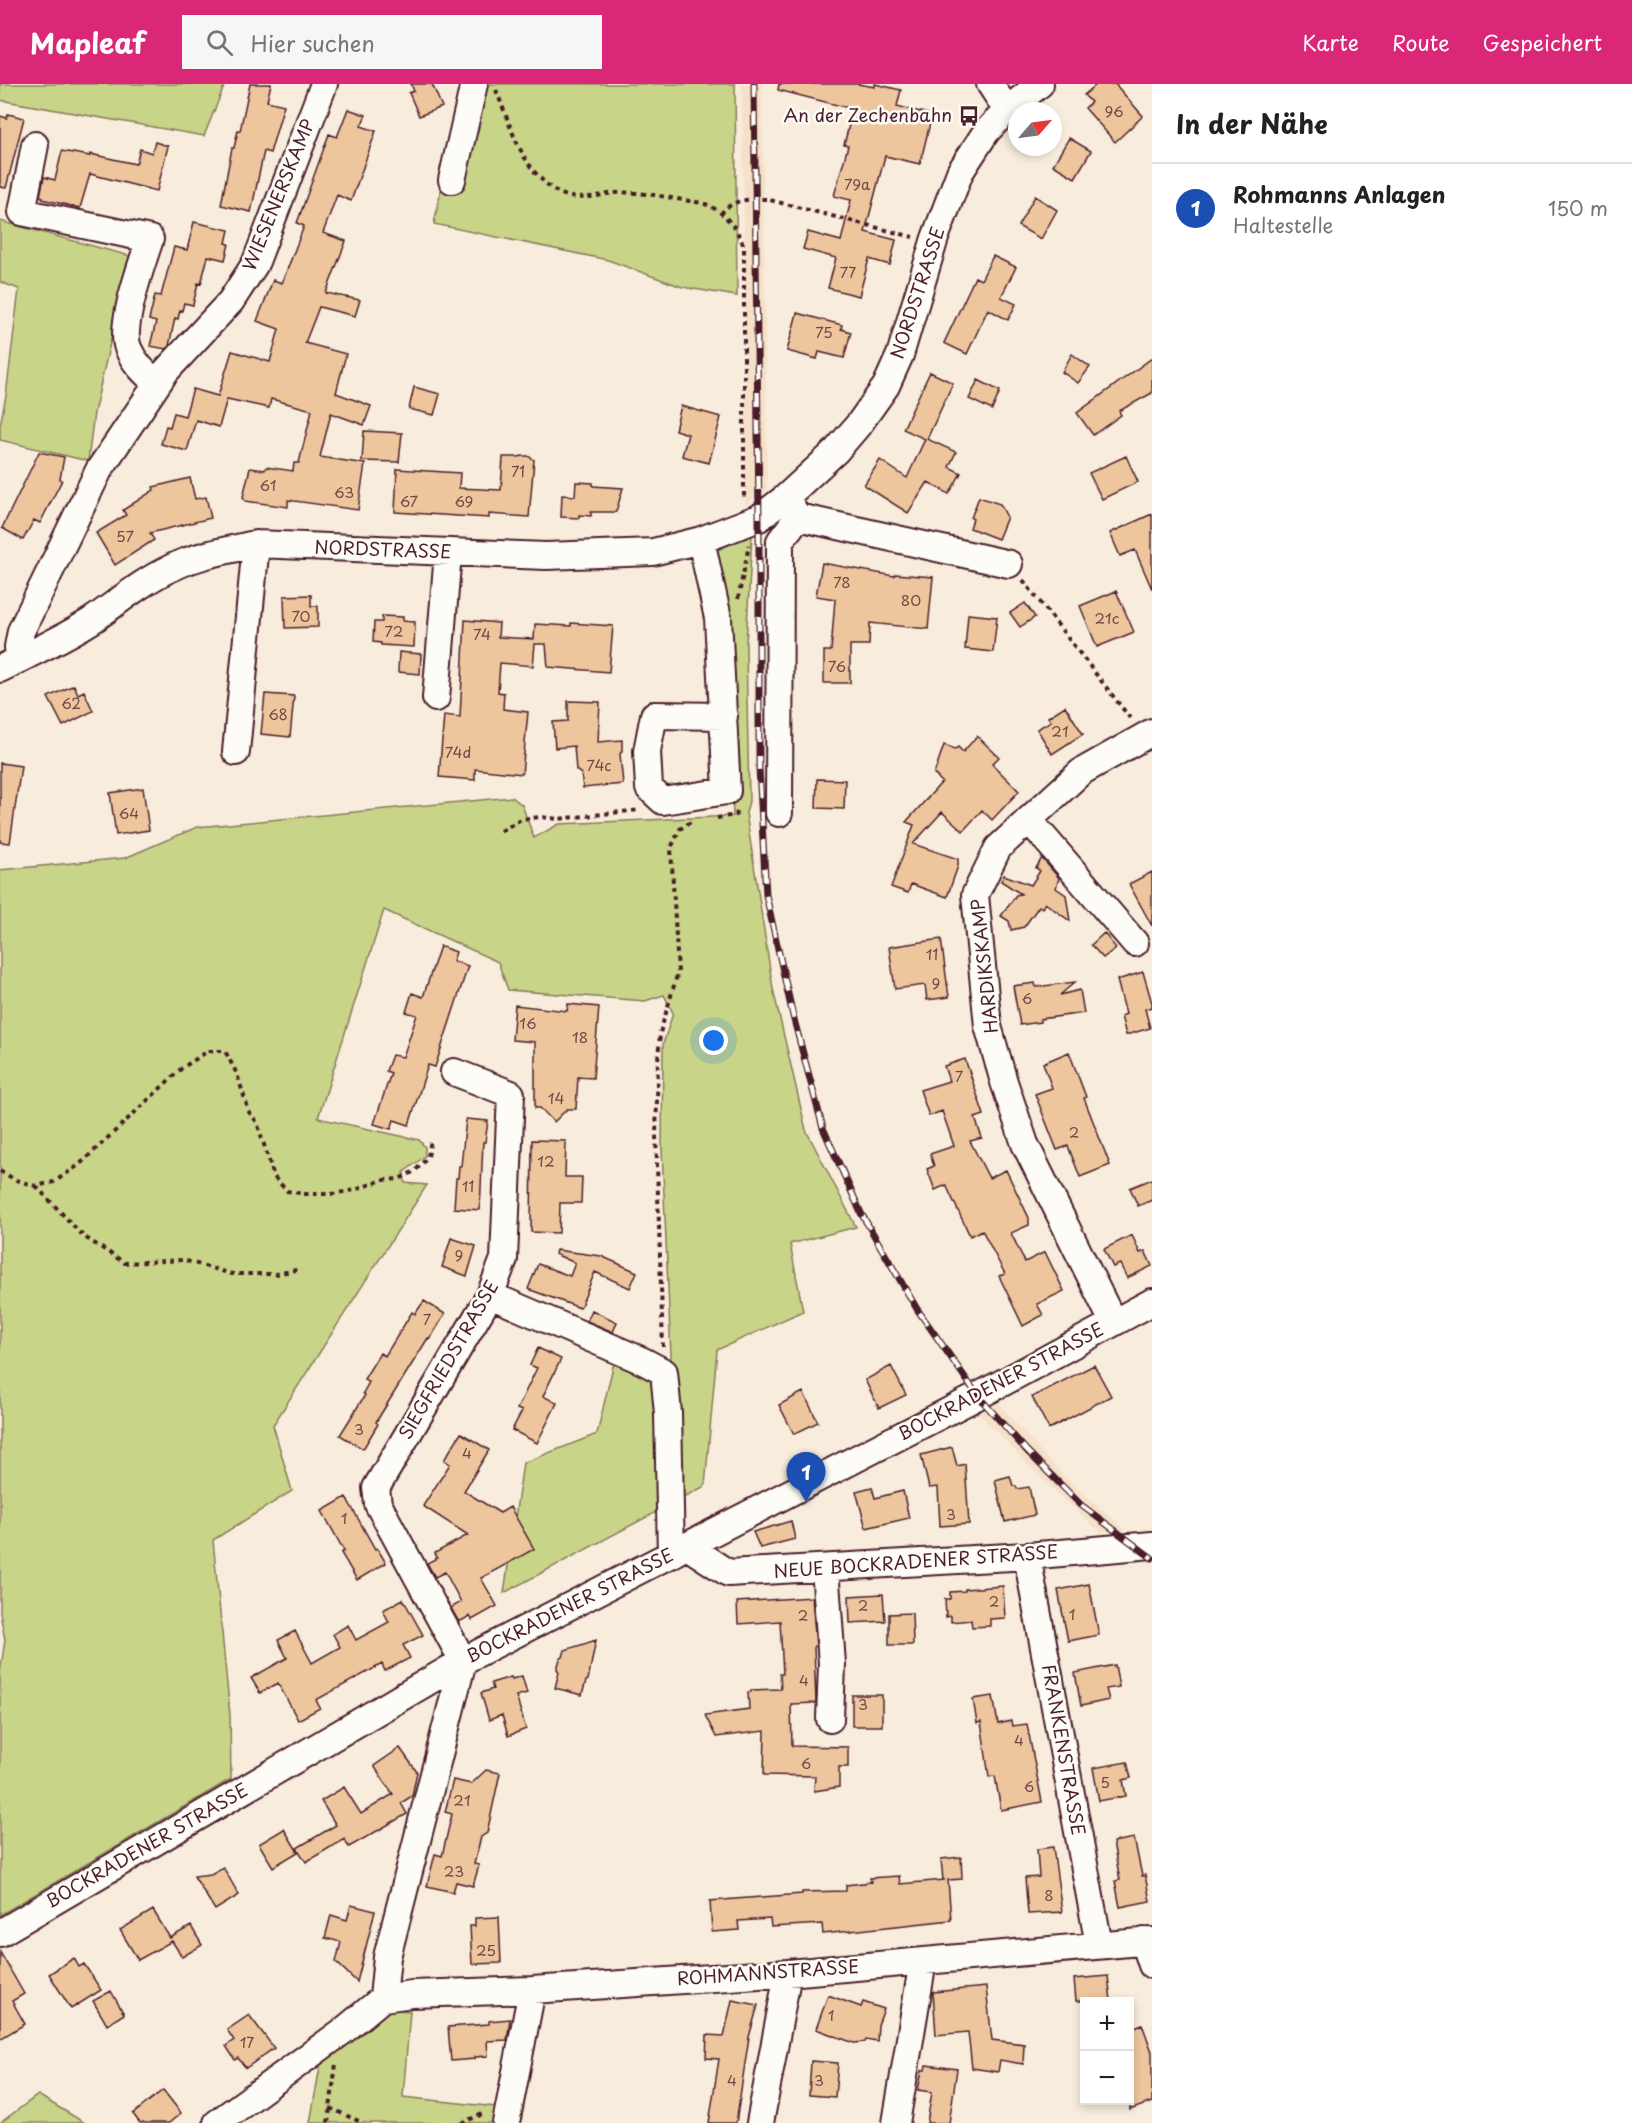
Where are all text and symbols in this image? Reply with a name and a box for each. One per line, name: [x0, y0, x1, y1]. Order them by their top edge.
search box: [182, 15, 602, 69]
text: Mapleaf: [30, 21, 146, 64]
icon: search: [203, 26, 236, 59]
text: Hier suchen: [251, 26, 375, 59]
text: Karte: [1302, 26, 1359, 58]
text: Route: [1392, 26, 1450, 58]
text: Gespeichert: [1483, 26, 1602, 58]
house number: 96: [1105, 99, 1124, 122]
place label: An der Zechenbahn: [783, 101, 952, 128]
north arrow: [1008, 102, 1062, 156]
bus stop icon: An der Zechenbahn: [957, 104, 981, 128]
text: In der Nähe: [1176, 104, 1328, 143]
street label: WIESENERSKAMP: [235, 114, 320, 274]
house number: 79a: [844, 172, 871, 195]
text: Rohmanns Anlagen: [1233, 177, 1445, 210]
text: 1: [1191, 193, 1200, 223]
text: 150 m: [1548, 193, 1608, 223]
text: Haltestelle: [1233, 210, 1333, 240]
street label: NORDSTRASSE: [883, 223, 951, 362]
house number: 77: [840, 260, 856, 283]
house number: 75: [815, 320, 833, 343]
house number: 71: [511, 459, 525, 482]
house number: 61: [260, 473, 276, 496]
house number: 63: [334, 480, 354, 503]
house number: 67: [400, 489, 419, 512]
house number: 69: [455, 489, 473, 512]
house number: 57: [116, 524, 134, 547]
street label: NORDSTRASSE: [314, 533, 452, 564]
house number: 78: [833, 570, 851, 593]
house number: 80: [901, 588, 921, 611]
house number: 70: [291, 604, 311, 627]
house number: 21c: [1094, 606, 1120, 629]
house number: 72: [385, 619, 403, 642]
house number: 74: [473, 622, 491, 645]
house number: 76: [828, 654, 846, 677]
house number: 62: [61, 691, 81, 714]
house number: 68: [268, 702, 288, 725]
house number: 21: [1051, 719, 1069, 742]
house number: 74d: [445, 740, 471, 763]
house number: 74c: [587, 753, 611, 776]
house number: 64: [119, 801, 139, 824]
street label: HARDIKSKAMP: [963, 898, 1004, 1035]
house number: 11: [926, 942, 938, 965]
house number: 9: [932, 971, 940, 994]
house number: 6: [1022, 986, 1032, 1009]
house number: 16: [519, 1011, 537, 1034]
house number: 18: [572, 1025, 588, 1048]
your location: [699, 1026, 728, 1055]
house number: 7: [955, 1064, 964, 1087]
house number: 14: [548, 1086, 564, 1109]
house number: 2: [1069, 1120, 1079, 1143]
house number: 12: [537, 1149, 555, 1172]
house number: 11: [462, 1174, 474, 1197]
house number: 9: [455, 1243, 463, 1266]
street label: SIEGFRIEDSTRASSE: [391, 1275, 504, 1444]
house number: 7: [423, 1307, 432, 1330]
street label: BOCKRADENER STRASSE: [892, 1315, 1108, 1447]
house number: 3: [354, 1417, 364, 1440]
house number: 4: [462, 1441, 472, 1464]
pin: 1: [786, 1452, 826, 1502]
house number: 3: [946, 1502, 956, 1525]
house number: 1: [341, 1506, 347, 1529]
street label: NEUE BOCKRADENER STRASSE: [773, 1537, 1059, 1584]
street label: BOCKRADENER STRASSE: [461, 1540, 678, 1669]
house number: 2: [989, 1589, 999, 1612]
house number: 2: [858, 1593, 868, 1616]
house number: 1: [1069, 1602, 1075, 1625]
house number: 2: [798, 1603, 808, 1626]
street label: FRANKENSTRASSE: [1036, 1662, 1093, 1838]
house number: 4: [799, 1668, 809, 1691]
house number: 3: [858, 1692, 868, 1715]
house number: 4: [1014, 1728, 1024, 1751]
house number: 6: [801, 1751, 811, 1774]
house number: 5: [1100, 1770, 1110, 1793]
house number: 6: [1024, 1774, 1034, 1797]
street label: BOCKRADENER STRASSE: [40, 1776, 253, 1914]
house number: 21: [453, 1788, 471, 1811]
house number: 23: [444, 1859, 464, 1882]
house number: 8: [1044, 1883, 1054, 1906]
house number: 25: [476, 1938, 496, 1961]
street label: ROHMANNSTRASSE: [676, 1952, 860, 1991]
map controls: [1080, 1997, 1134, 2105]
button: +: [1080, 1997, 1134, 2051]
house number: 1: [828, 2003, 834, 2026]
house number: 17: [240, 2030, 254, 2053]
button: −: [1080, 2051, 1134, 2105]
house number: 4: [727, 2068, 737, 2091]
house number: 3: [814, 2068, 824, 2091]

